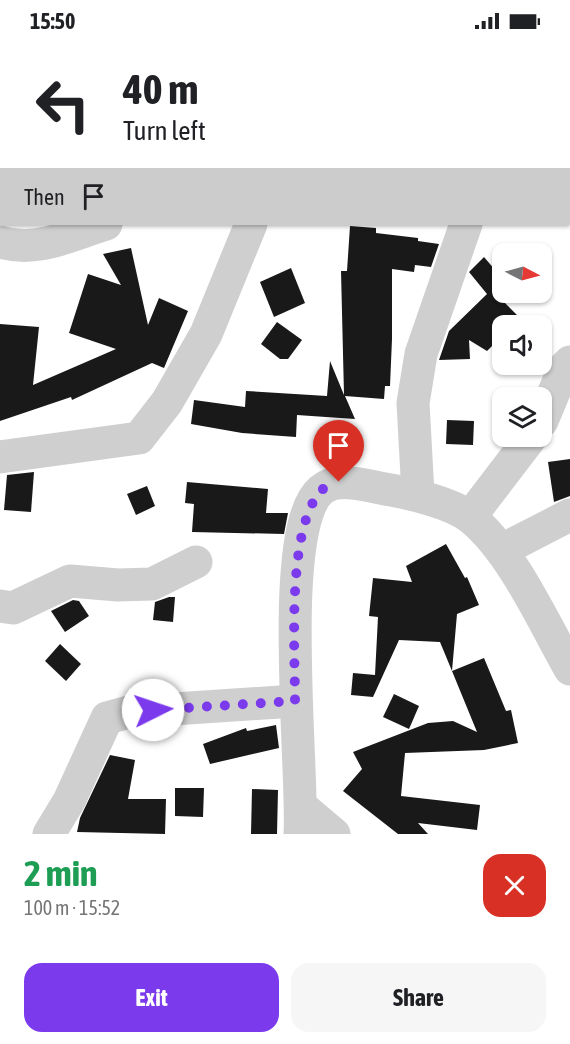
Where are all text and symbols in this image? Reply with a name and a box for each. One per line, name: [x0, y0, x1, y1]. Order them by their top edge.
text: 15:50: [30, 8, 75, 34]
text: 40 m: [123, 65, 198, 113]
icon: left: [24, 66, 102, 144]
text: Turn left: [123, 115, 206, 146]
icon: arrive: [77, 180, 110, 213]
text: Then: [24, 184, 65, 210]
north arrow: [492, 243, 552, 303]
map controls: [492, 243, 552, 447]
button: sound: [492, 315, 552, 375]
button: layers: [492, 387, 552, 447]
pin: [313, 420, 364, 482]
icon: arrive: [322, 429, 355, 462]
position arrow: [121, 678, 185, 742]
text: 2 min: [24, 852, 98, 894]
button: close: [483, 854, 546, 917]
text: 100 m · 15:52: [24, 896, 120, 919]
button: Exit: [24, 963, 279, 1032]
button: Share: [291, 963, 546, 1032]

